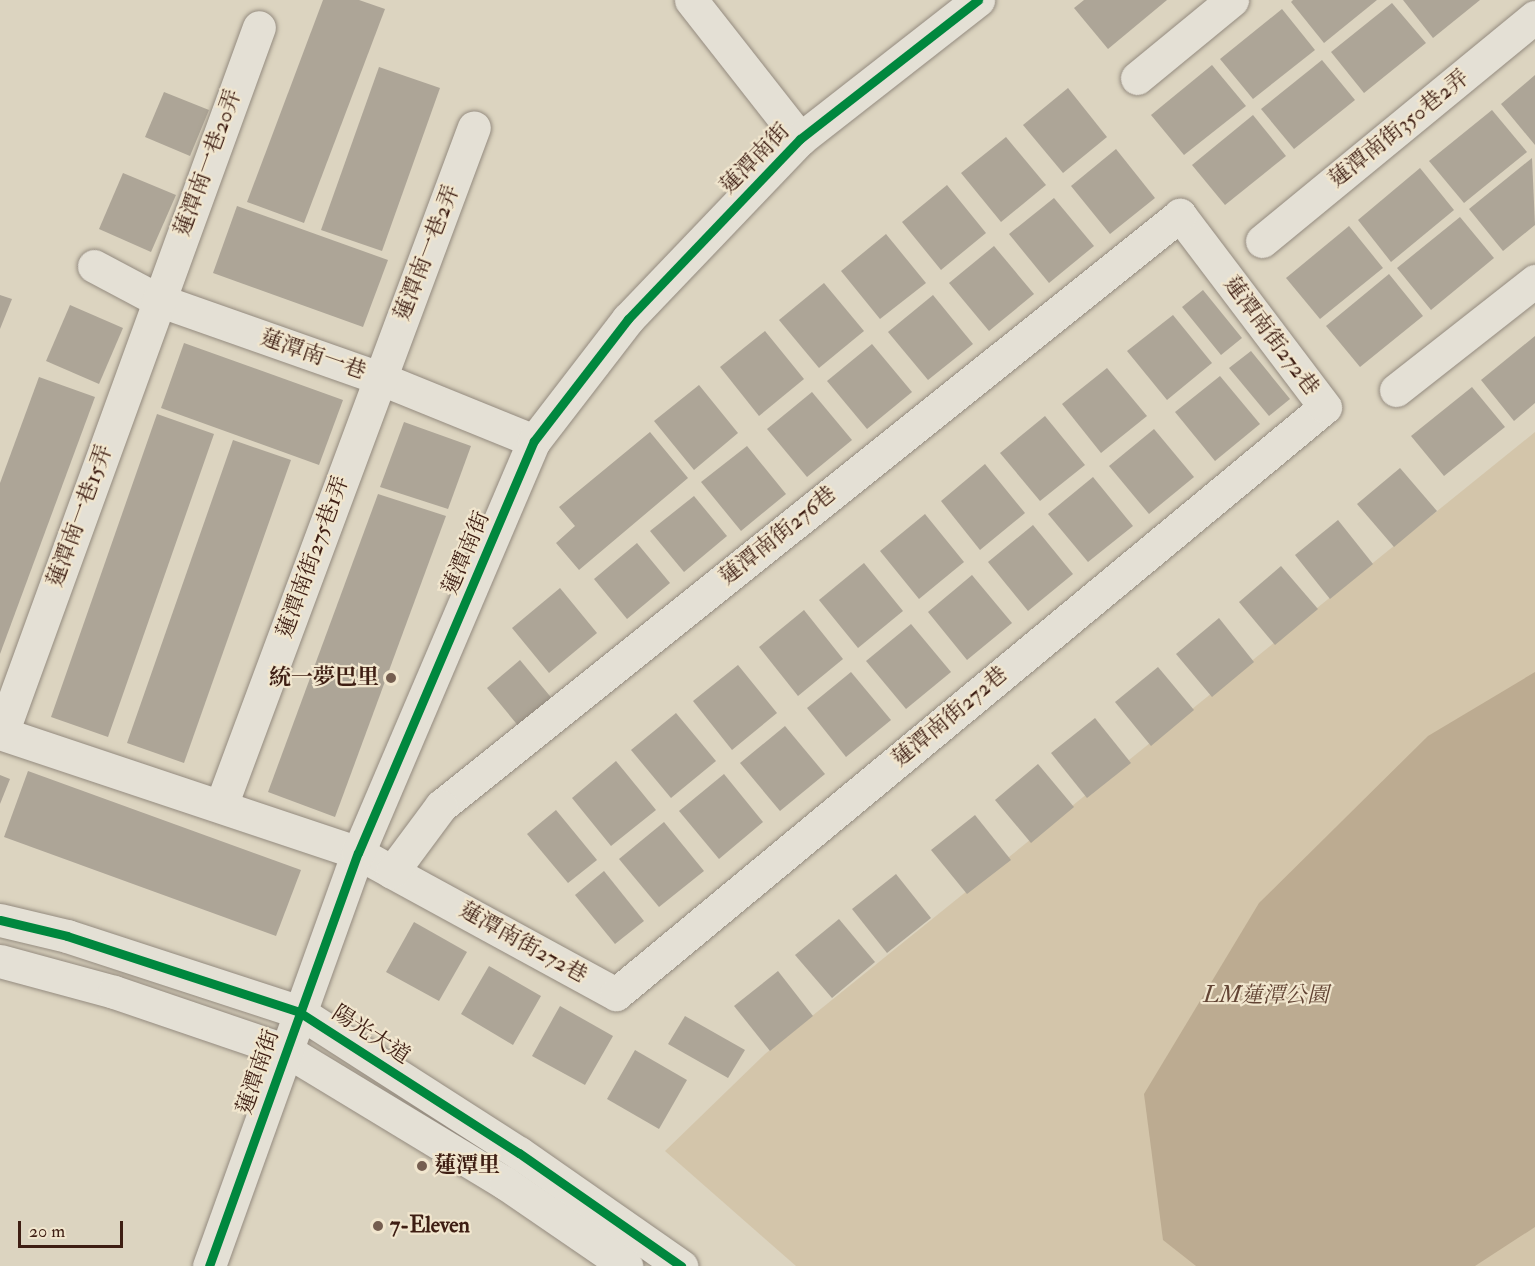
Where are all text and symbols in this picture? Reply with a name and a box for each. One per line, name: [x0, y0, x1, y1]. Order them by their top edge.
street label: 蓮潭南街350巷2弄: [1324, 65, 1474, 193]
street label: 蓮潭南一巷20弄: [169, 86, 247, 240]
street label: 蓮潭南街: [715, 118, 795, 200]
street label: 蓮潭南一巷2弄: [389, 181, 465, 325]
street label: 蓮潭南街272巷: [1218, 271, 1324, 401]
street label: 蓮潭南一巷: [257, 325, 369, 385]
street label: 蓮潭南一巷15弄: [42, 441, 118, 591]
street label: 蓮潭南街275巷1弄: [271, 472, 355, 642]
street label: 蓮潭南街276巷: [714, 481, 842, 591]
street label: 蓮潭南街: [437, 507, 495, 599]
street label: 蓮潭南街272巷: [887, 661, 1013, 773]
place label: 統一夢巴里: [269, 665, 379, 691]
marker: 統一夢巴里: [384, 671, 398, 685]
street label: 蓮潭南街272巷: [454, 897, 592, 989]
park label: LM蓮潭公園: [1203, 983, 1329, 1009]
street label: 陽光大道: [327, 1000, 415, 1070]
street label: 蓮潭南街: [231, 1026, 285, 1118]
place label: 蓮潭里: [434, 1153, 500, 1179]
marker: 蓮潭里: [415, 1159, 429, 1173]
scale bar: [21, 1209, 126, 1247]
place label: 7-Eleven: [390, 1213, 470, 1239]
marker: 7-Eleven: [371, 1219, 385, 1233]
text: 20 m: [29, 1220, 65, 1243]

